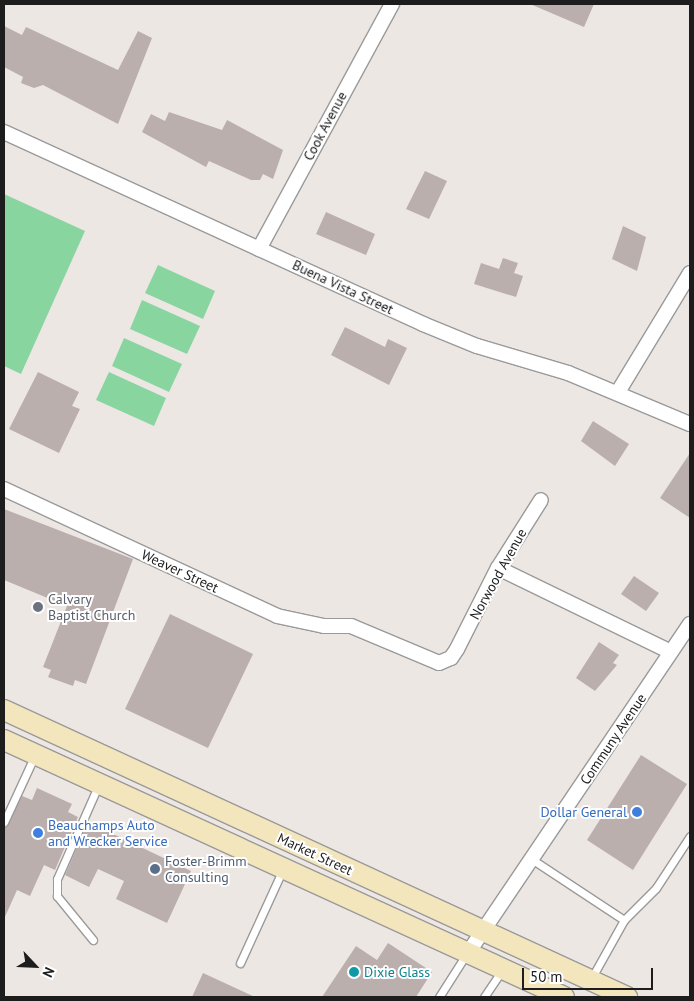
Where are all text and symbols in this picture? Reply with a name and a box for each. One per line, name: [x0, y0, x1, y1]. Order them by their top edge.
street label: Cook Avenue: [300, 88, 350, 164]
street label: Buena Vista Street: [290, 256, 396, 318]
street label: Norwood Avenue: [466, 525, 530, 623]
street label: Weaver Street: [139, 546, 221, 596]
place label: Calvary Baptist Church: [48, 591, 135, 624]
marker: Calvary Baptist Church: [32, 601, 44, 613]
street label: Communy Avenue: [576, 690, 650, 788]
place label: Dollar General: [540, 804, 627, 820]
marker: Dollar General: [631, 806, 643, 818]
place label: Beauchamps Auto and Wrecker Service: [48, 817, 168, 850]
marker: Beauchamps Auto and Wrecker Service: [32, 827, 44, 839]
street label: Market Street: [275, 829, 355, 879]
place label: Foster-Brimm Consulting: [165, 853, 247, 886]
marker: Foster-Brimm Consulting: [149, 863, 161, 875]
north arrow: [10, 941, 60, 991]
scale bar: [524, 958, 655, 990]
text: N: [38, 964, 59, 980]
place label: Dixie Glass: [364, 964, 430, 980]
marker: Dixie Glass: [348, 966, 360, 978]
text: 50 m: [530, 967, 563, 986]

